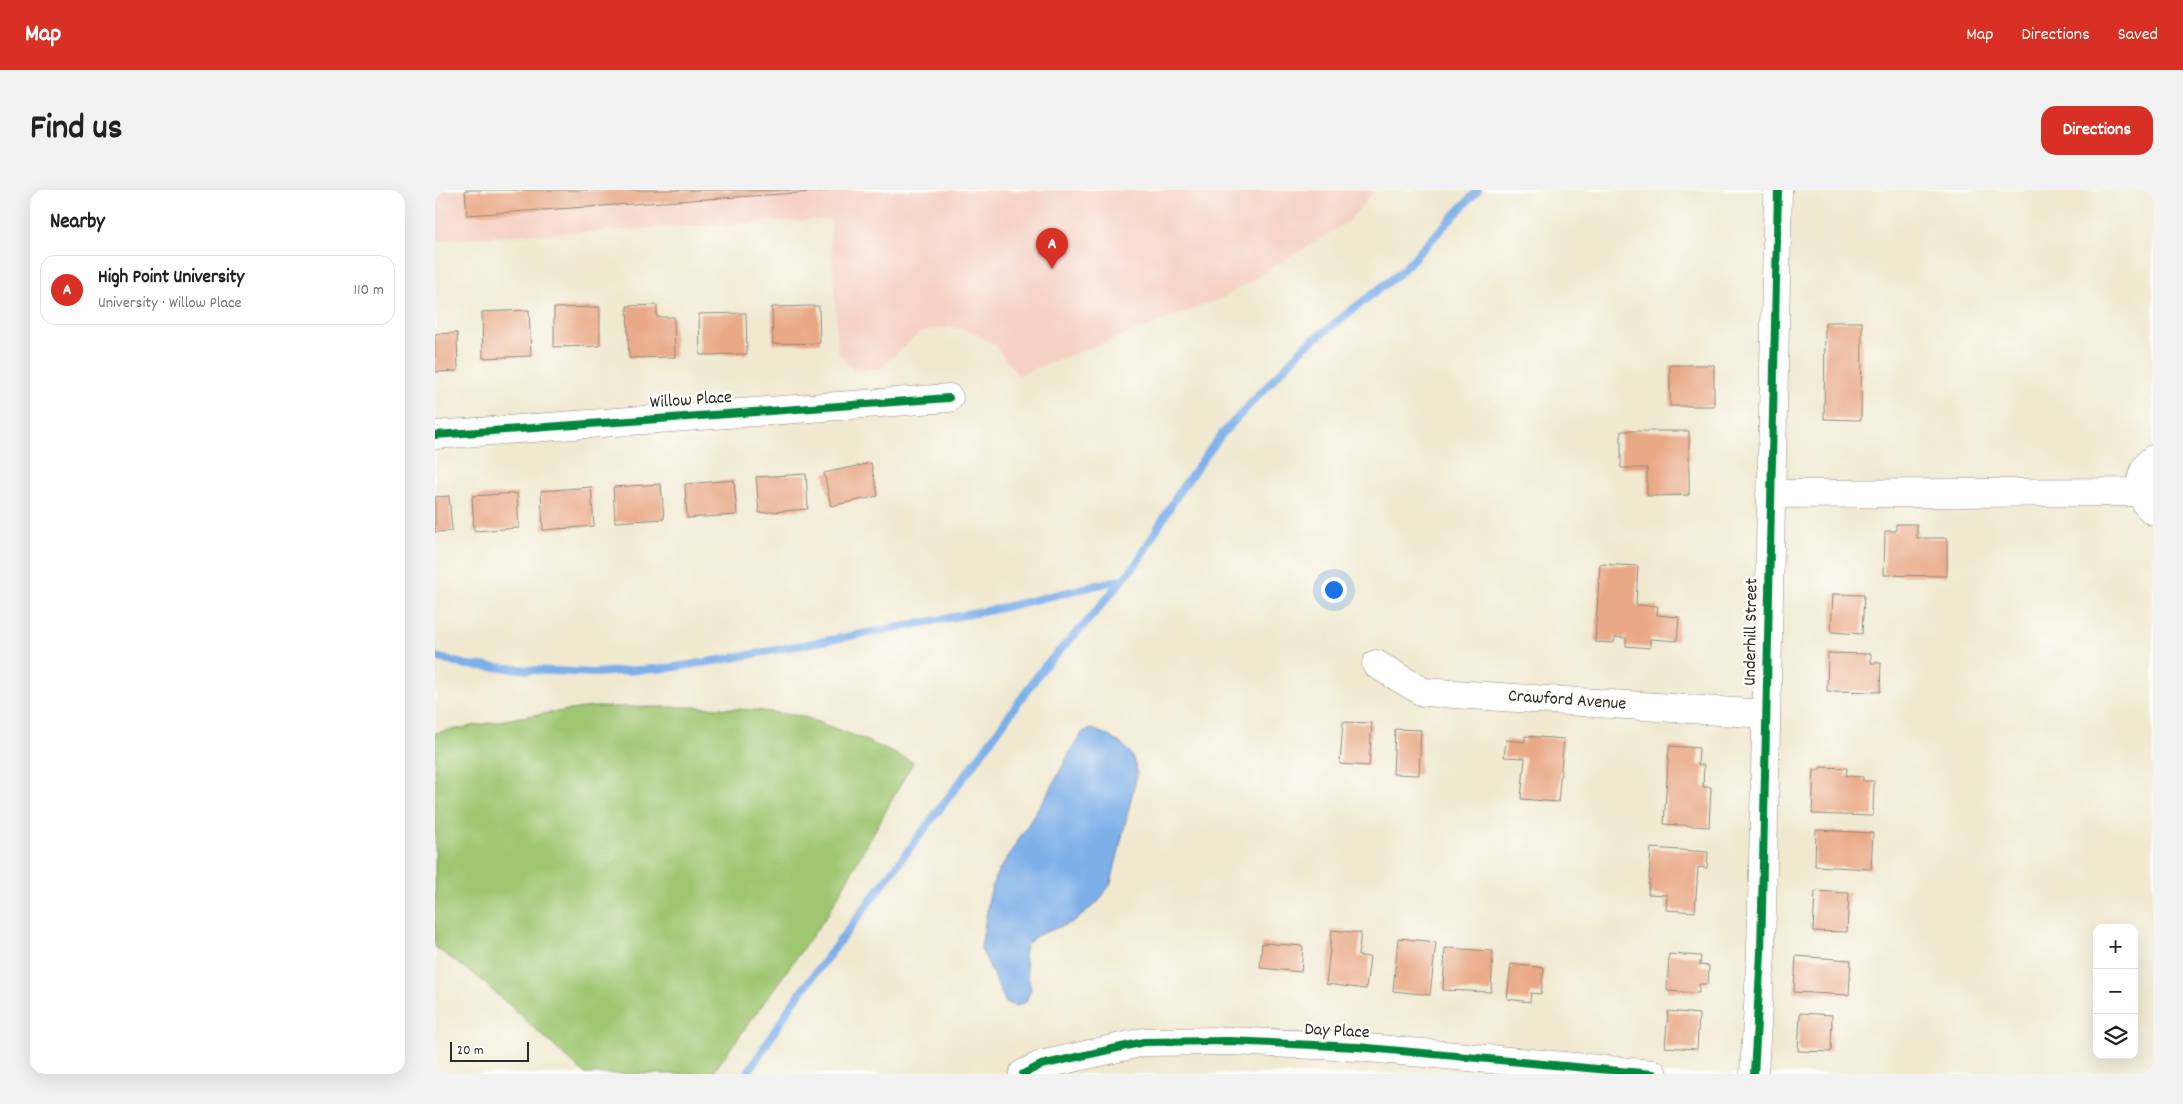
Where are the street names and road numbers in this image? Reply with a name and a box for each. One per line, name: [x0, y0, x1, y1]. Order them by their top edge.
street label: Willow Place: [649, 386, 733, 416]
street label: Underhill Street: [1739, 577, 1765, 686]
street label: Crawford Avenue: [1507, 684, 1627, 718]
street label: Day Place: [1304, 1018, 1370, 1046]

